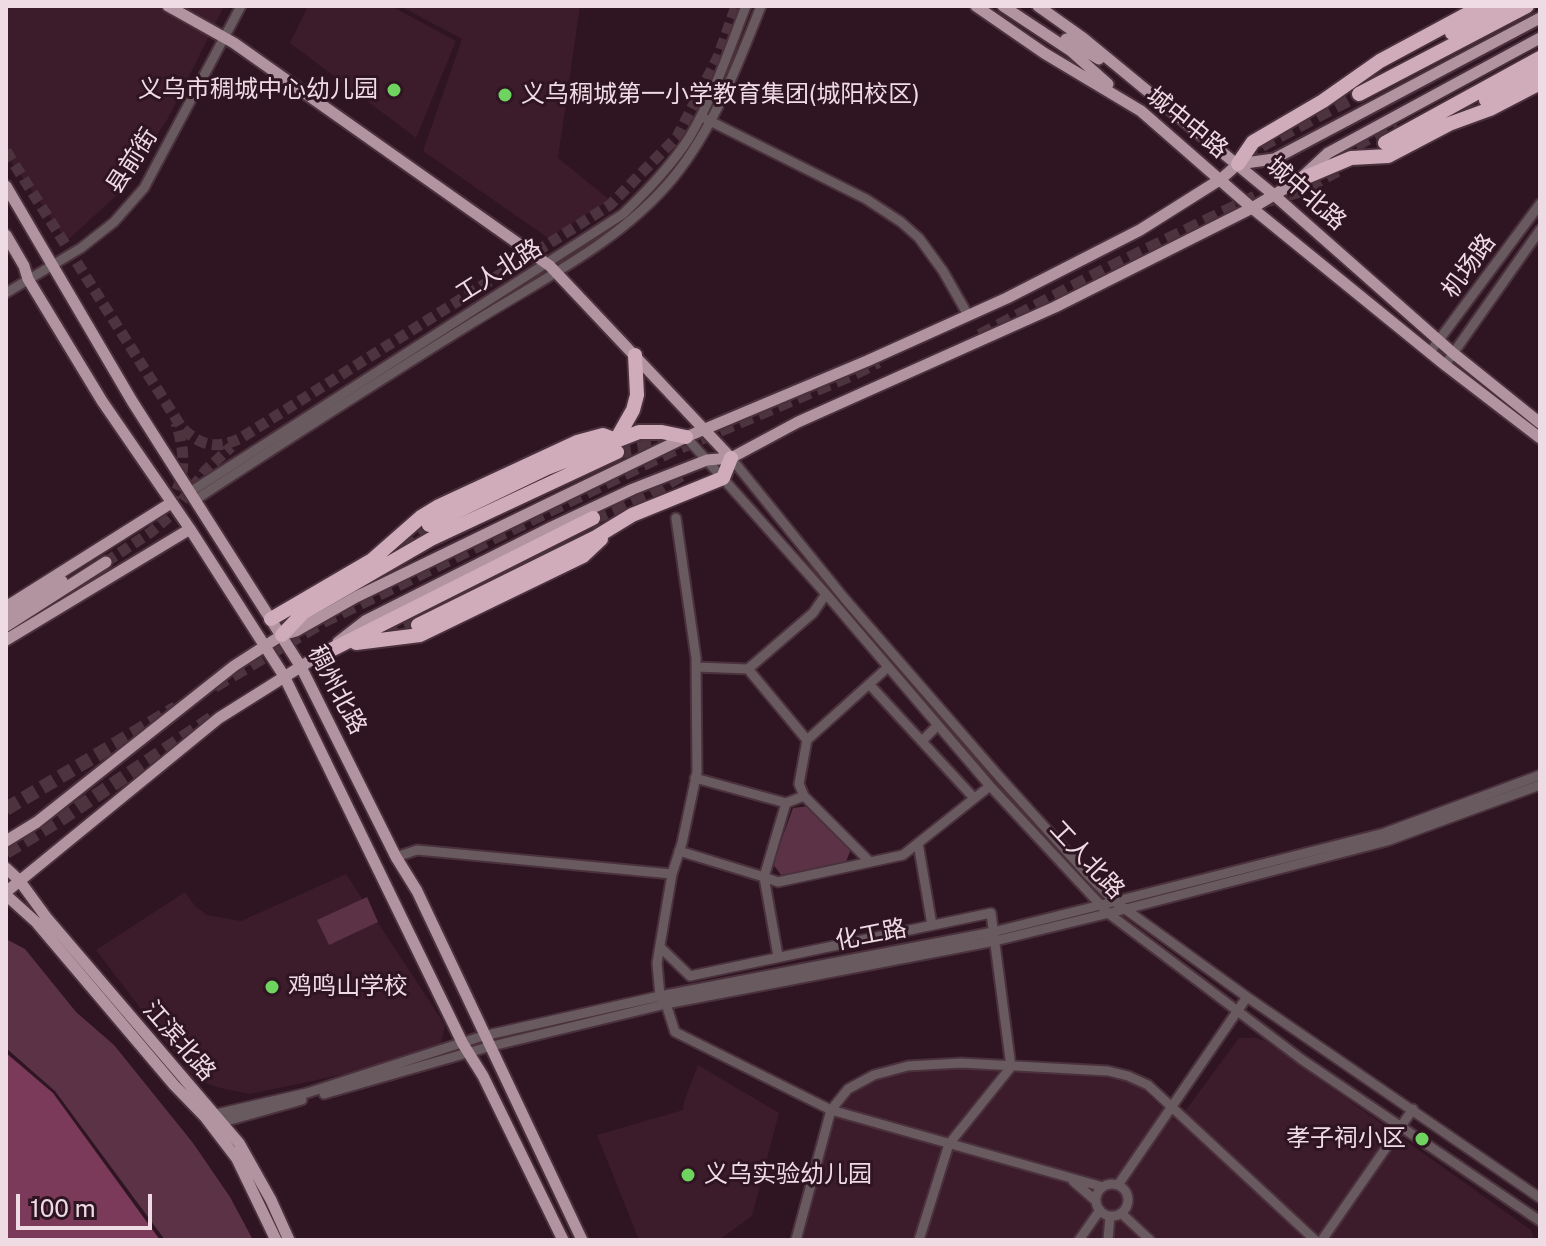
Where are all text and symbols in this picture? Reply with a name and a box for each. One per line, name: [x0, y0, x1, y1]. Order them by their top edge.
place label: 义乌市稠城中心幼儿园: [138, 76, 378, 104]
marker: 义乌市稠城中心幼儿园: [385, 81, 403, 99]
place label: 义乌稠城第一小学教育集团(城阳校区): [521, 81, 920, 109]
street label: 城中中路: [1141, 82, 1233, 164]
marker: 义乌稠城第一小学教育集团(城阳校区): [496, 86, 514, 104]
street label: 县前街: [100, 123, 164, 199]
street label: 城中北路: [1260, 152, 1352, 236]
street label: 机场路: [1436, 228, 1502, 304]
street label: 工人北路: [451, 233, 547, 309]
street label: 稠州北路: [302, 641, 372, 739]
street label: 工人北路: [1044, 815, 1130, 905]
street label: 化工路: [833, 914, 909, 956]
place label: 鸡鸣山学校: [288, 973, 408, 1001]
marker: 鸡鸣山学校: [263, 978, 281, 996]
street label: 江滨北路: [137, 995, 221, 1087]
place label: 孝子祠小区: [1286, 1125, 1406, 1153]
marker: 孝子祠小区: [1413, 1130, 1431, 1148]
place label: 义乌实验幼儿园: [704, 1161, 872, 1189]
marker: 义乌实验幼儿园: [679, 1166, 697, 1184]
scale bar: [20, 1178, 156, 1228]
text: 100 m: [30, 1194, 96, 1222]

